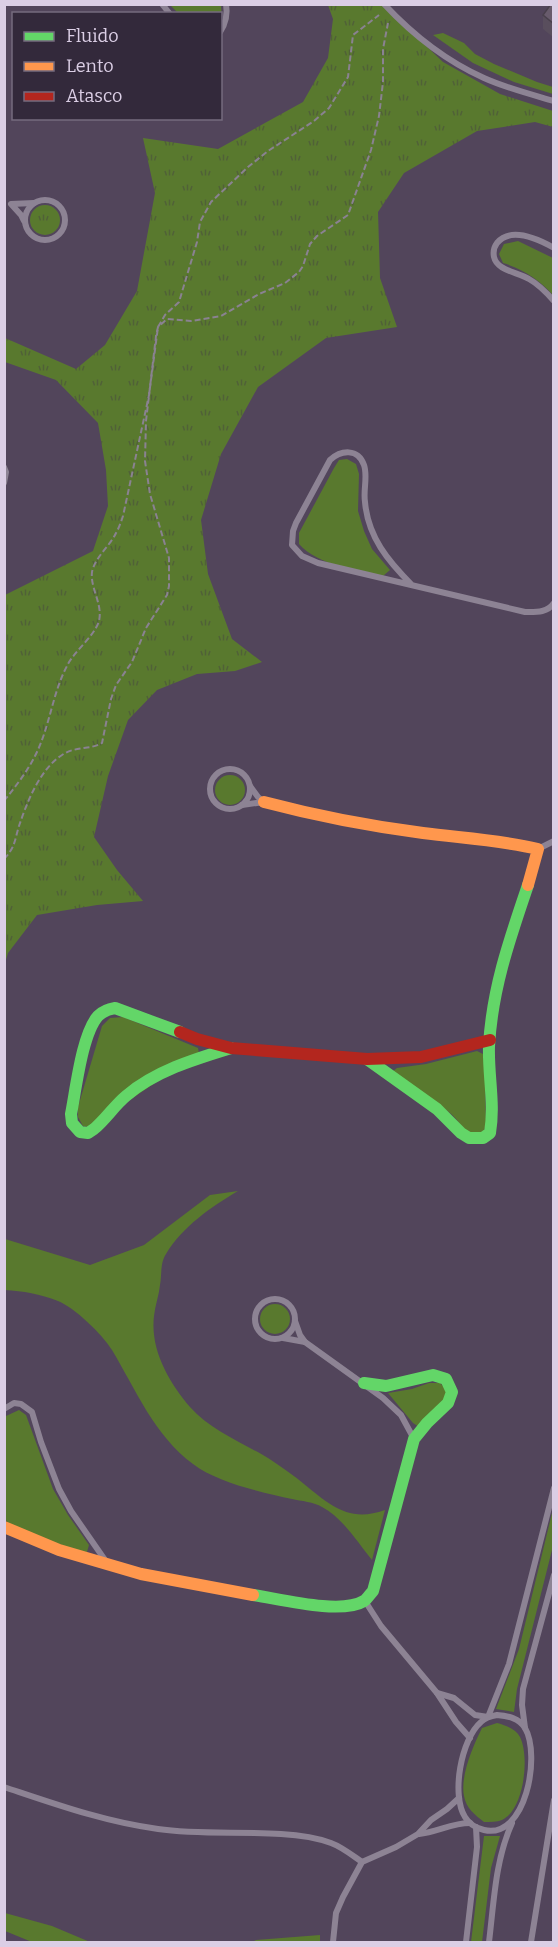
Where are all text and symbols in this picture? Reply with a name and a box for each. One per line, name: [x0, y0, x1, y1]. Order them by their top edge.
legend: [12, 12, 222, 120]
text: Fluido: [66, 25, 119, 47]
text: Lento: [66, 55, 114, 77]
text: Atasco: [66, 85, 122, 107]

